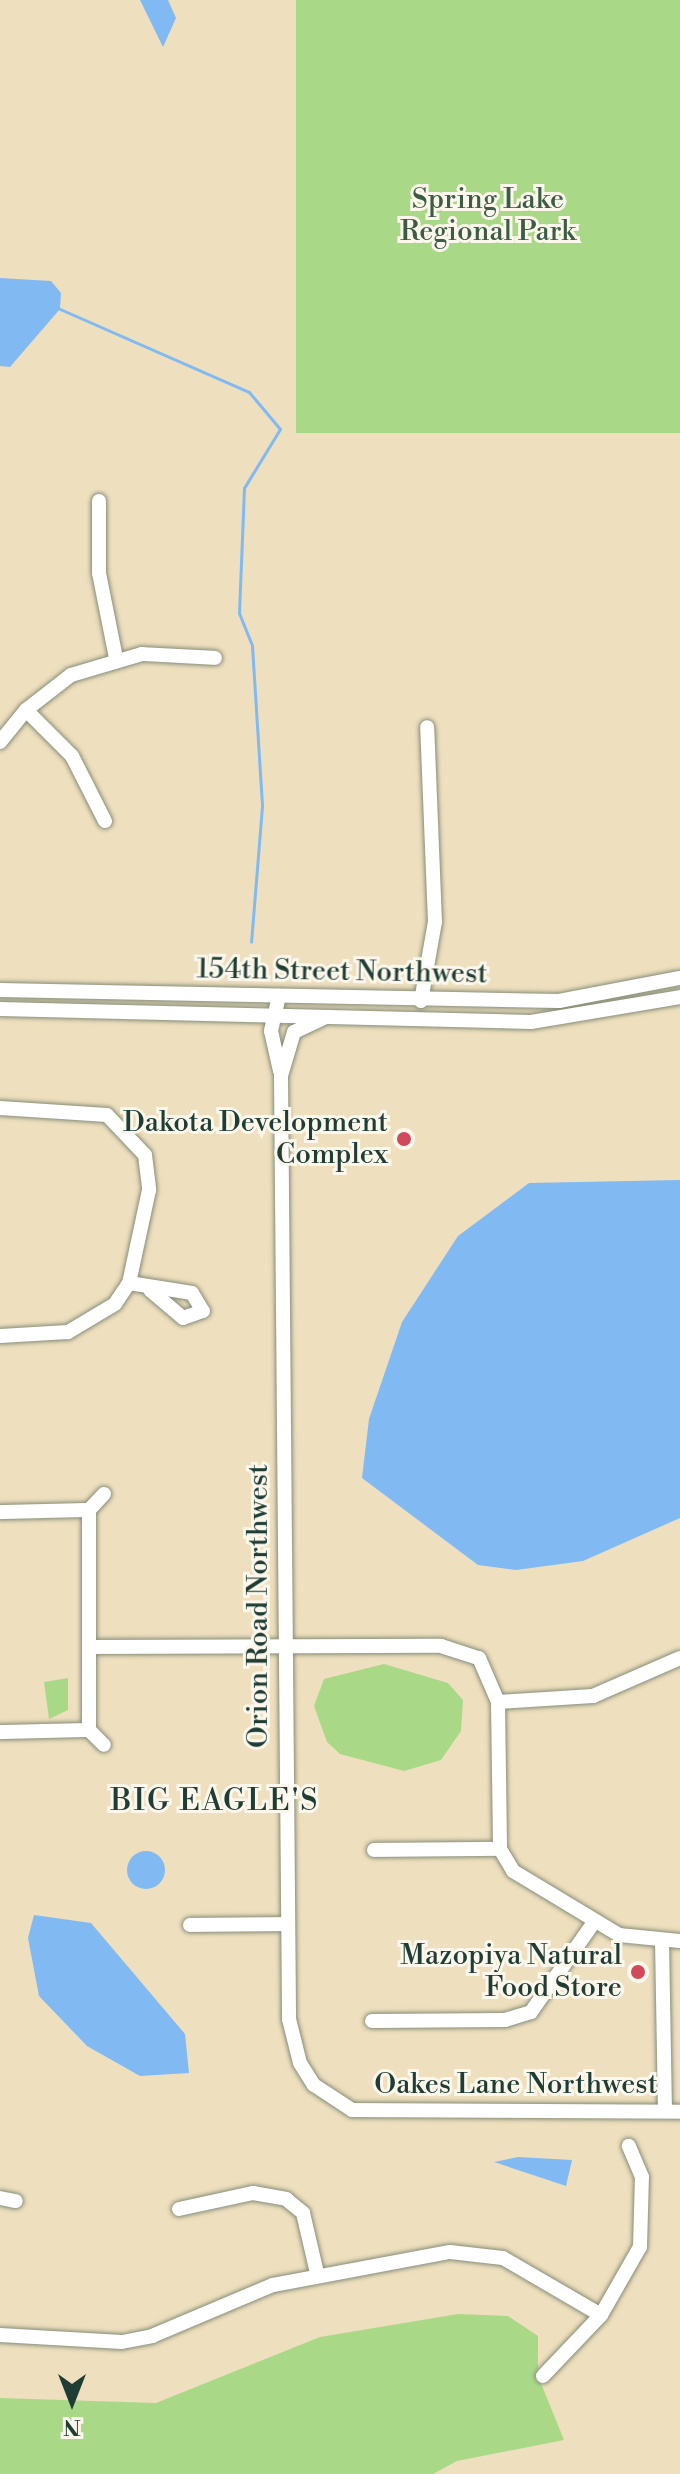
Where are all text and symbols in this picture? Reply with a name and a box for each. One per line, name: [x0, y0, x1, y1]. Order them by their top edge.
park label: Spring Lake Regional Park: [400, 183, 576, 249]
street label: 154th Street Northwest: [196, 953, 488, 991]
place label: Dakota Development Complex: [123, 1106, 388, 1172]
marker: Dakota Development Complex: [395, 1130, 413, 1148]
street label: Orion Road Northwest: [242, 1464, 276, 1748]
district label: BIG EAGLE'S: [110, 1783, 320, 1819]
place label: Mazopiya Natural Food Store: [400, 1939, 622, 2005]
marker: Mazopiya Natural Food Store: [629, 1963, 647, 1981]
street label: Oakes Lane Northwest: [374, 2068, 658, 2102]
north arrow: [32, 2362, 112, 2442]
text: N: [63, 2413, 81, 2440]

